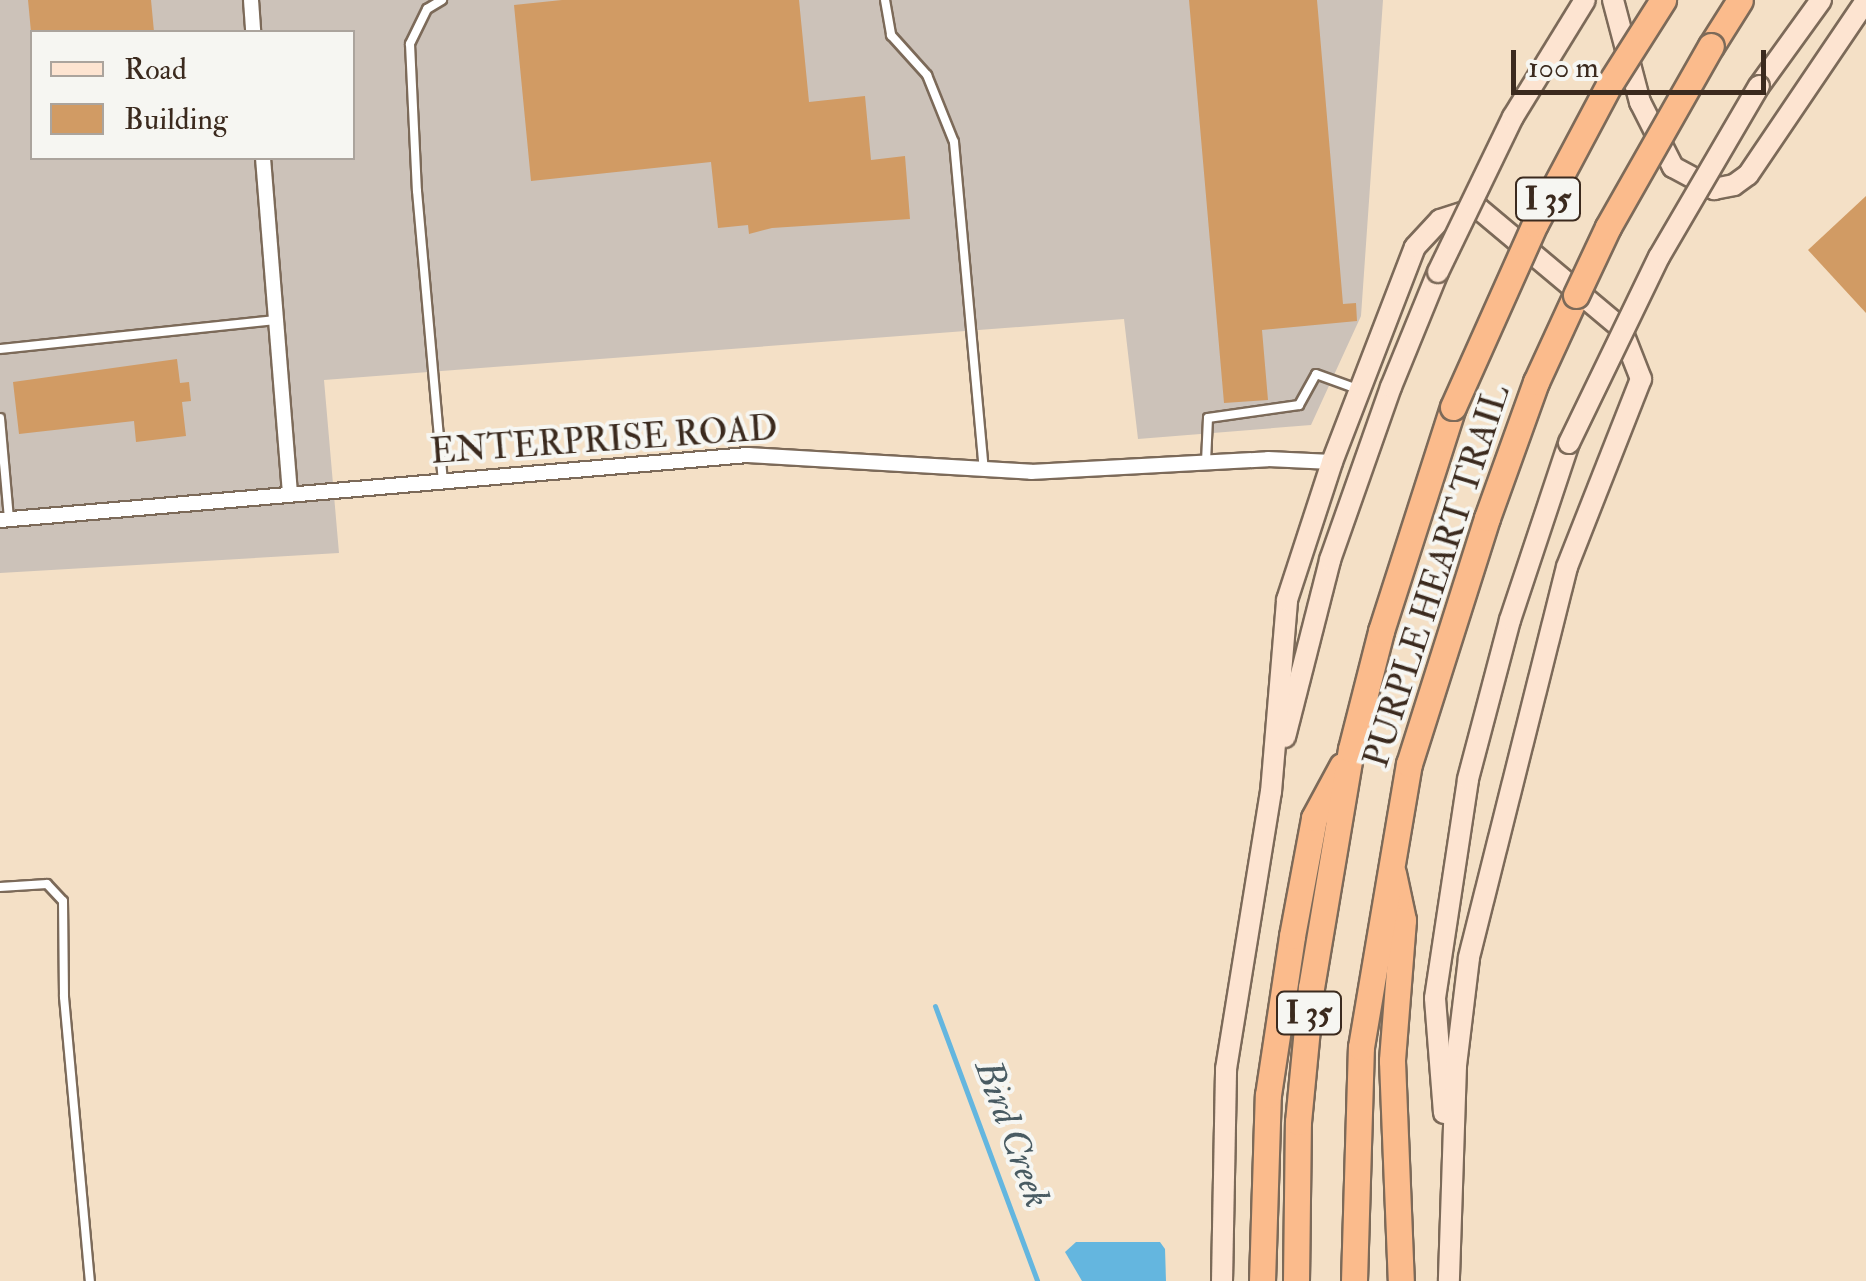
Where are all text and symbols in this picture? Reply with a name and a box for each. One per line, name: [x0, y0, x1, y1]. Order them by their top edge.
legend: [30, 30, 355, 160]
scale bar: [1516, 30, 1771, 92]
text: 100 m: [1528, 49, 1599, 86]
text: Road: [124, 51, 187, 88]
text: Building: [124, 101, 228, 138]
road number: I 35: [1513, 172, 1583, 226]
street label: PURPLE HEART TRAIL: [1355, 379, 1519, 773]
street label: ENTERPRISE ROAD: [429, 407, 779, 473]
road number: I 35: [1274, 986, 1344, 1040]
water label: Bird Creek: [964, 1054, 1060, 1214]

